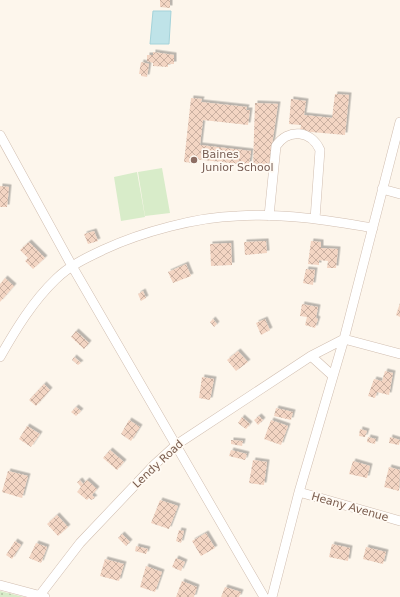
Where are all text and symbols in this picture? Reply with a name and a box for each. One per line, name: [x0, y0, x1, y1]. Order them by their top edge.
place label: Baines Junior School: [201, 148, 274, 174]
marker: Baines Junior School: [189, 155, 199, 165]
street label: Lendy Road: [130, 437, 186, 491]
street label: Heany Avenue: [310, 490, 390, 524]

